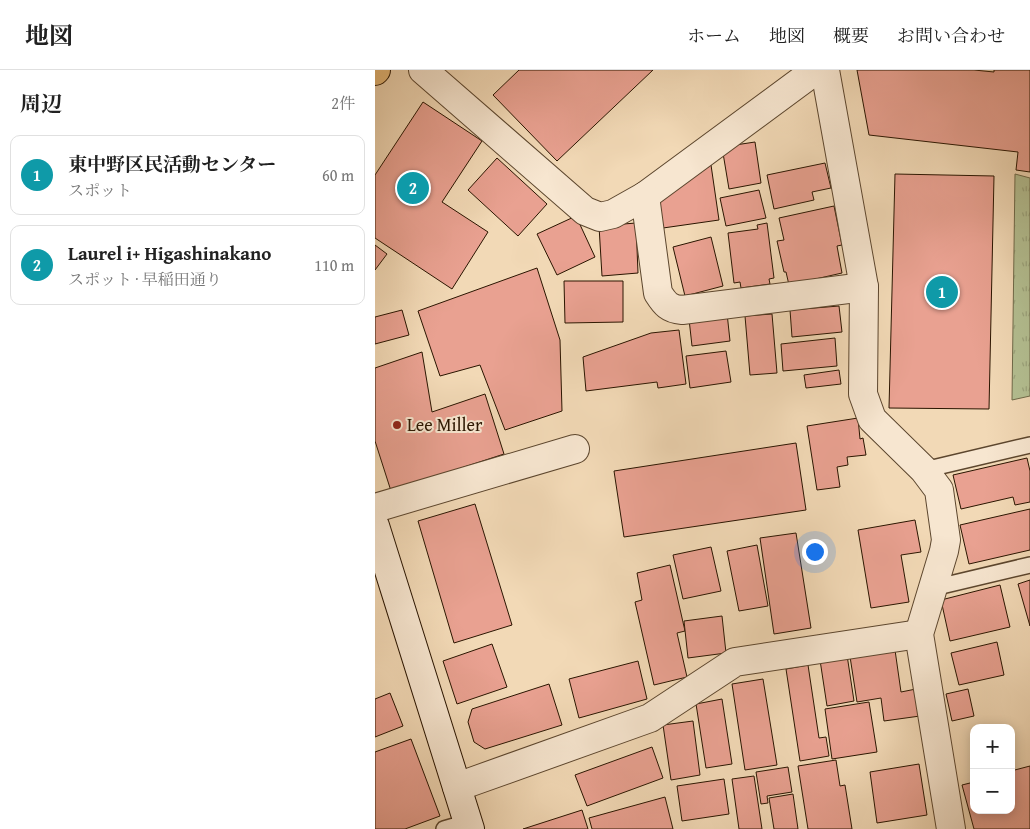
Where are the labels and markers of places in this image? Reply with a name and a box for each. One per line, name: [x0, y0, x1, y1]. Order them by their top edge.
pin: 2: [397, 169, 429, 207]
pin: 1: [926, 273, 958, 311]
place label: Lee Miller: [407, 411, 483, 438]
marker: Lee Miller: [391, 419, 403, 431]

